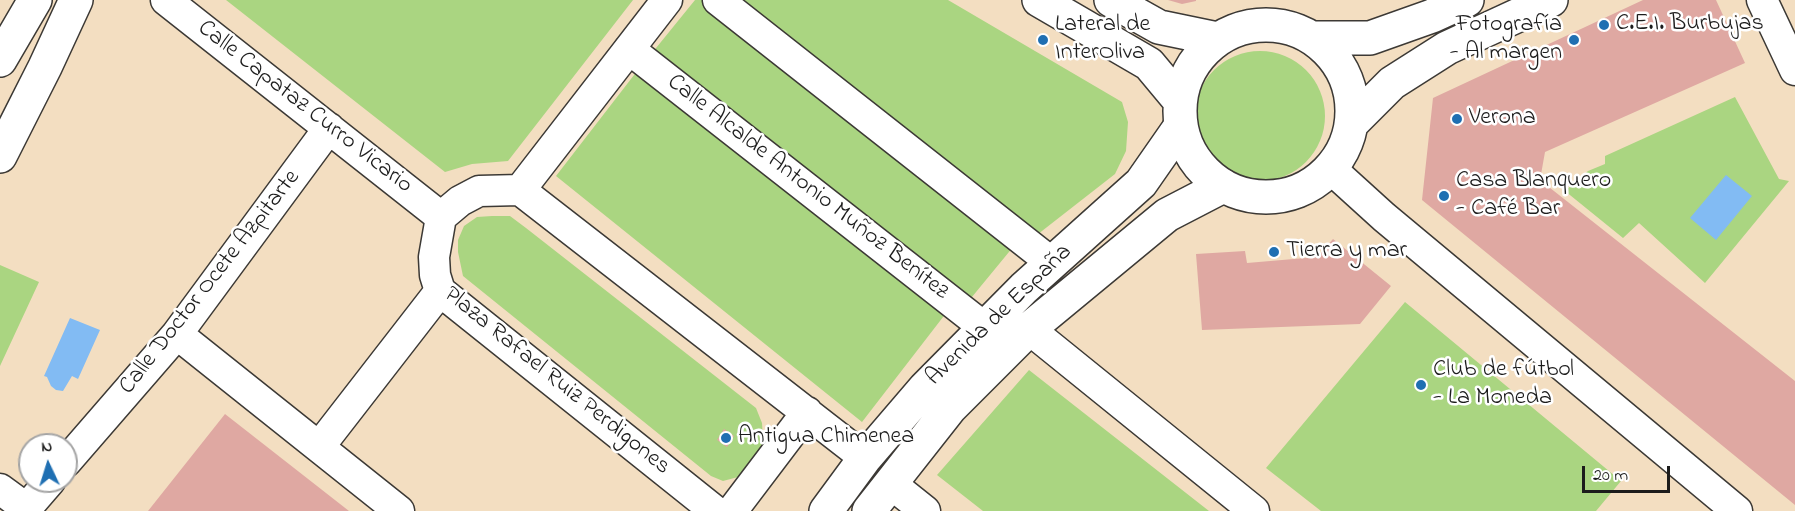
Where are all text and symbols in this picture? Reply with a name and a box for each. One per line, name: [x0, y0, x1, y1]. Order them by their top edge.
place label: C.E.I. Burbujas: [1616, 11, 1764, 39]
place label: Lateral de InterOliva: [1055, 12, 1150, 68]
place label: Fotografía - Al margen: [1450, 12, 1562, 68]
street label: Calle Capataz Curro Vicario: [191, 15, 417, 201]
marker: C.E.I. Burbujas: [1597, 18, 1611, 32]
marker: Lateral de InterOliva: [1036, 33, 1050, 47]
marker: Fotografía - Al margen: [1567, 33, 1581, 47]
street label: Calle Alcalde Antonio Muñoz Benítez: [660, 69, 954, 307]
place label: Verona: [1469, 105, 1536, 133]
marker: Verona: [1450, 112, 1464, 126]
street label: Calle Doctor Ocete Azpitarte: [114, 165, 308, 401]
place label: Casa Blanquero - Café Bar: [1456, 168, 1611, 224]
marker: Casa Blanquero - Café Bar: [1437, 189, 1451, 203]
place label: Tierra y mar: [1286, 238, 1407, 266]
street label: Avenida de España: [921, 239, 1079, 393]
marker: Tierra y mar: [1267, 245, 1281, 259]
street label: Plaza Rafael Ruiz Perdigones: [437, 282, 675, 482]
place label: Club de fútbol - La Moneda: [1433, 357, 1574, 413]
marker: Club de fútbol - La Moneda: [1414, 378, 1428, 392]
place label: Antigua Chimenea: [738, 424, 914, 452]
marker: Antigua Chimenea: [719, 431, 733, 445]
north arrow: [18, 433, 78, 493]
text: N: [41, 435, 53, 459]
scale bar: [1585, 454, 1674, 492]
text: 20 m: [1593, 463, 1628, 489]

